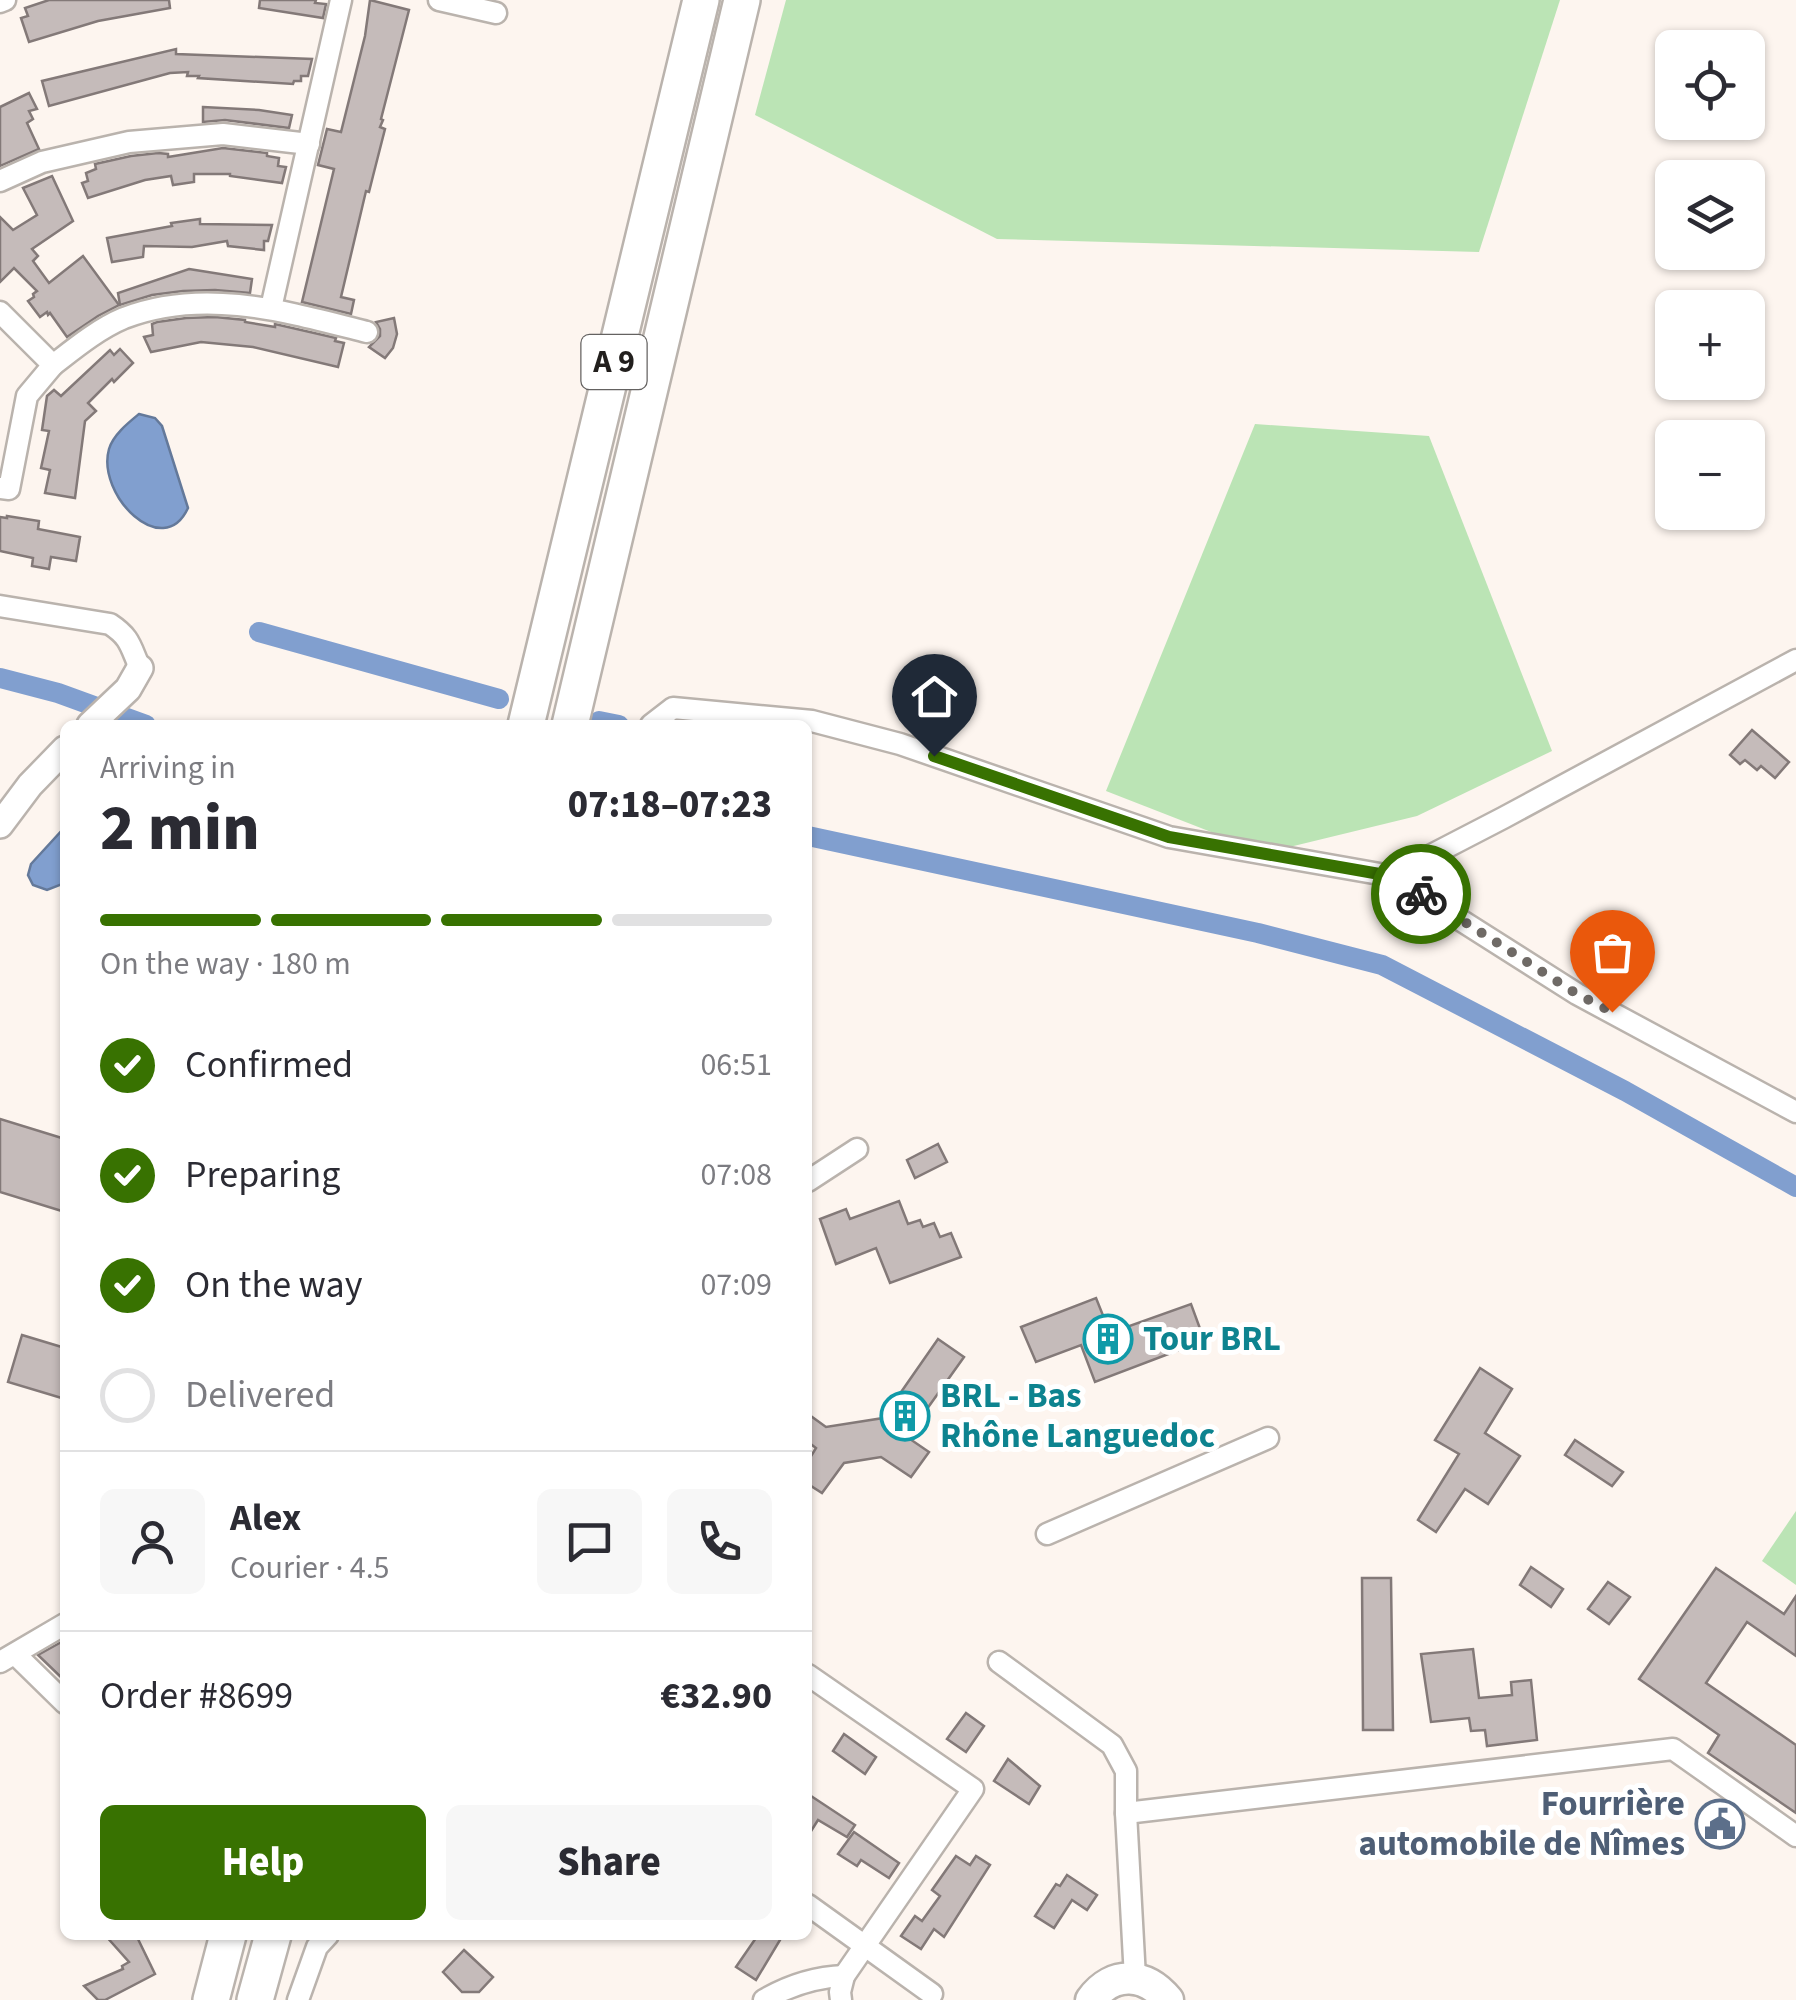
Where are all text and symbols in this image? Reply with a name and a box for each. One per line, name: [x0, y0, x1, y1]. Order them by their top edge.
map controls: [1655, 30, 1765, 530]
button: locate: [1655, 30, 1765, 140]
button: layers: [1655, 160, 1765, 270]
button: +: [1655, 290, 1765, 400]
road number: A 9: [582, 335, 646, 389]
button: −: [1655, 420, 1765, 530]
pin: [892, 654, 977, 757]
icon: home: [907, 669, 962, 724]
text: Arriving in: [100, 745, 236, 791]
text: 07:18–07:23: [568, 778, 772, 832]
text: 2 min: [100, 782, 260, 875]
courier: [1371, 844, 1471, 944]
icon: bike: [1394, 867, 1449, 922]
pin: [1570, 910, 1655, 1013]
icon: bag: [1585, 925, 1640, 980]
text: On the way · 180 m: [100, 941, 351, 987]
icon: check: [100, 1038, 155, 1093]
text: Confirmed: [185, 1038, 353, 1092]
text: 06:51: [700, 1042, 772, 1088]
icon: check: [100, 1148, 155, 1203]
text: Preparing: [185, 1148, 340, 1202]
text: 07:08: [700, 1152, 772, 1198]
icon: check: [100, 1258, 155, 1313]
text: On the way: [185, 1258, 362, 1312]
text: 07:09: [700, 1262, 772, 1308]
building icon: Tour BRL: [1082, 1313, 1134, 1365]
place label: Tour BRL: [1143, 1314, 1281, 1364]
text: Delivered: [185, 1368, 335, 1422]
place label: BRL - Bas Rhône Languedoc: [940, 1371, 1215, 1461]
building icon: BRL - Bas Rhône Languedoc: [879, 1390, 931, 1442]
button: person: [100, 1489, 205, 1594]
button: chat: [537, 1489, 642, 1594]
button: phone: [667, 1489, 772, 1594]
text: Alex: [230, 1491, 301, 1545]
text: Courier · 4.5: [230, 1545, 390, 1591]
text: Order #8699: [100, 1669, 293, 1723]
text: €32.90: [660, 1669, 772, 1723]
place label: Fourrière automobile de Nîmes: [1358, 1779, 1685, 1869]
public building icon: Fourrière automobile de Nîmes: [1694, 1798, 1746, 1850]
button: Help: [100, 1805, 426, 1920]
button: Share: [446, 1805, 772, 1920]

